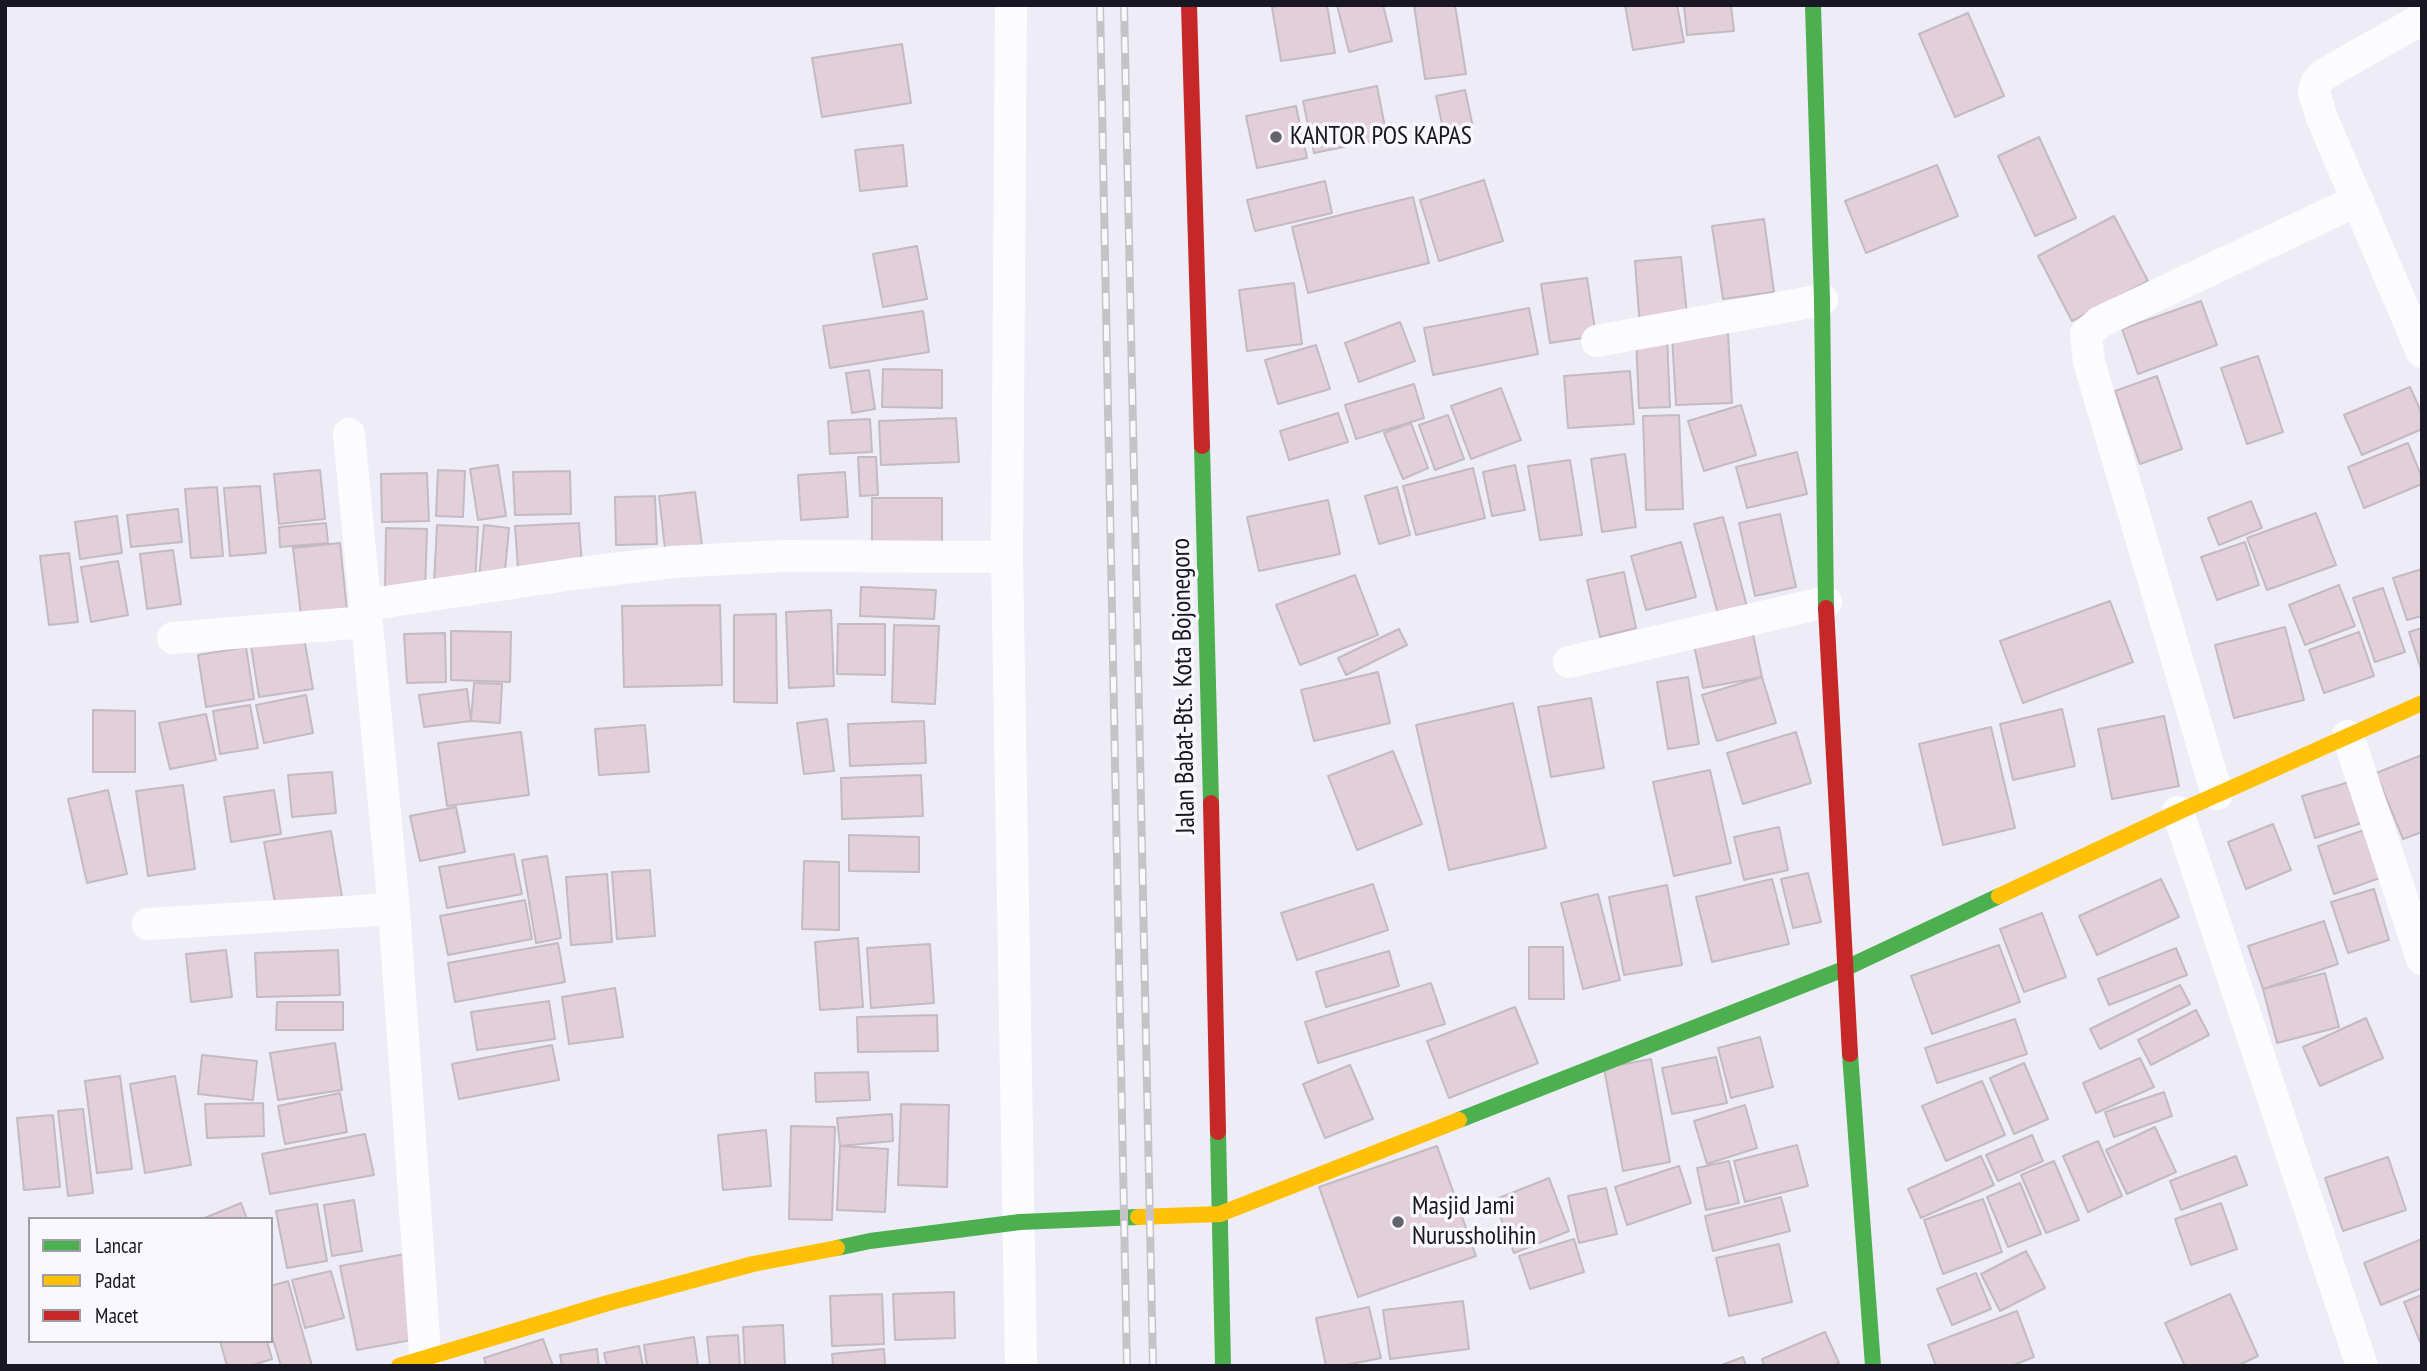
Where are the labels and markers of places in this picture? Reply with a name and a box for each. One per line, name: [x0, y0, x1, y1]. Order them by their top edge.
place label: KANTOR POS KAPAS: [1290, 121, 1472, 153]
marker: KANTOR POS KAPAS: [1268, 129, 1284, 145]
place label: Masjid Jami Nurussholihin: [1412, 1191, 1536, 1252]
marker: Masjid Jami Nurussholihin: [1390, 1214, 1406, 1230]

